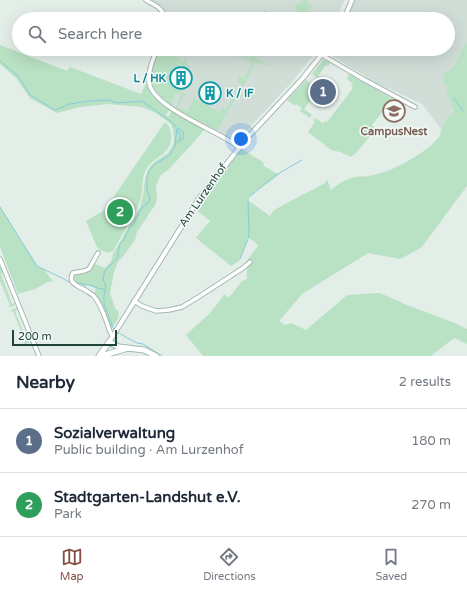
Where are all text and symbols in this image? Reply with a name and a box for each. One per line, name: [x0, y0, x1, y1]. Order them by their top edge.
search box: [12, 12, 455, 56]
icon: search: [26, 23, 48, 45]
text: Search here: [58, 25, 142, 43]
building icon: L / HK: [168, 65, 194, 91]
place label: L / HK: [133, 72, 167, 85]
pin: 1: [310, 77, 336, 107]
building icon: K / IF: [197, 80, 223, 106]
place label: K / IF: [226, 87, 254, 100]
school or university icon: CampusNest: [381, 98, 407, 124]
place label: CampusNest: [360, 125, 428, 139]
your location: [231, 129, 251, 149]
street label: Am Lurzenhof: [176, 160, 230, 229]
pin: 2: [107, 197, 133, 227]
scale bar: [12, 328, 117, 347]
text: 200 m: [18, 330, 52, 343]
text: Nearby: [16, 372, 75, 393]
text: 2 results: [399, 374, 451, 390]
text: Sozialverwaltung: [54, 424, 175, 442]
text: 1: [25, 433, 33, 449]
text: 180 m: [411, 433, 451, 449]
text: Public building · Am Lurzenhof: [54, 442, 244, 458]
text: Stadtgarten-Landshut e.V.: [54, 488, 241, 506]
text: 2: [25, 497, 33, 513]
text: 270 m: [411, 497, 451, 513]
text: Park: [54, 506, 82, 522]
tab: Map: [60, 546, 84, 583]
tab: Directions: [203, 546, 256, 583]
tab: Saved: [375, 546, 407, 583]

